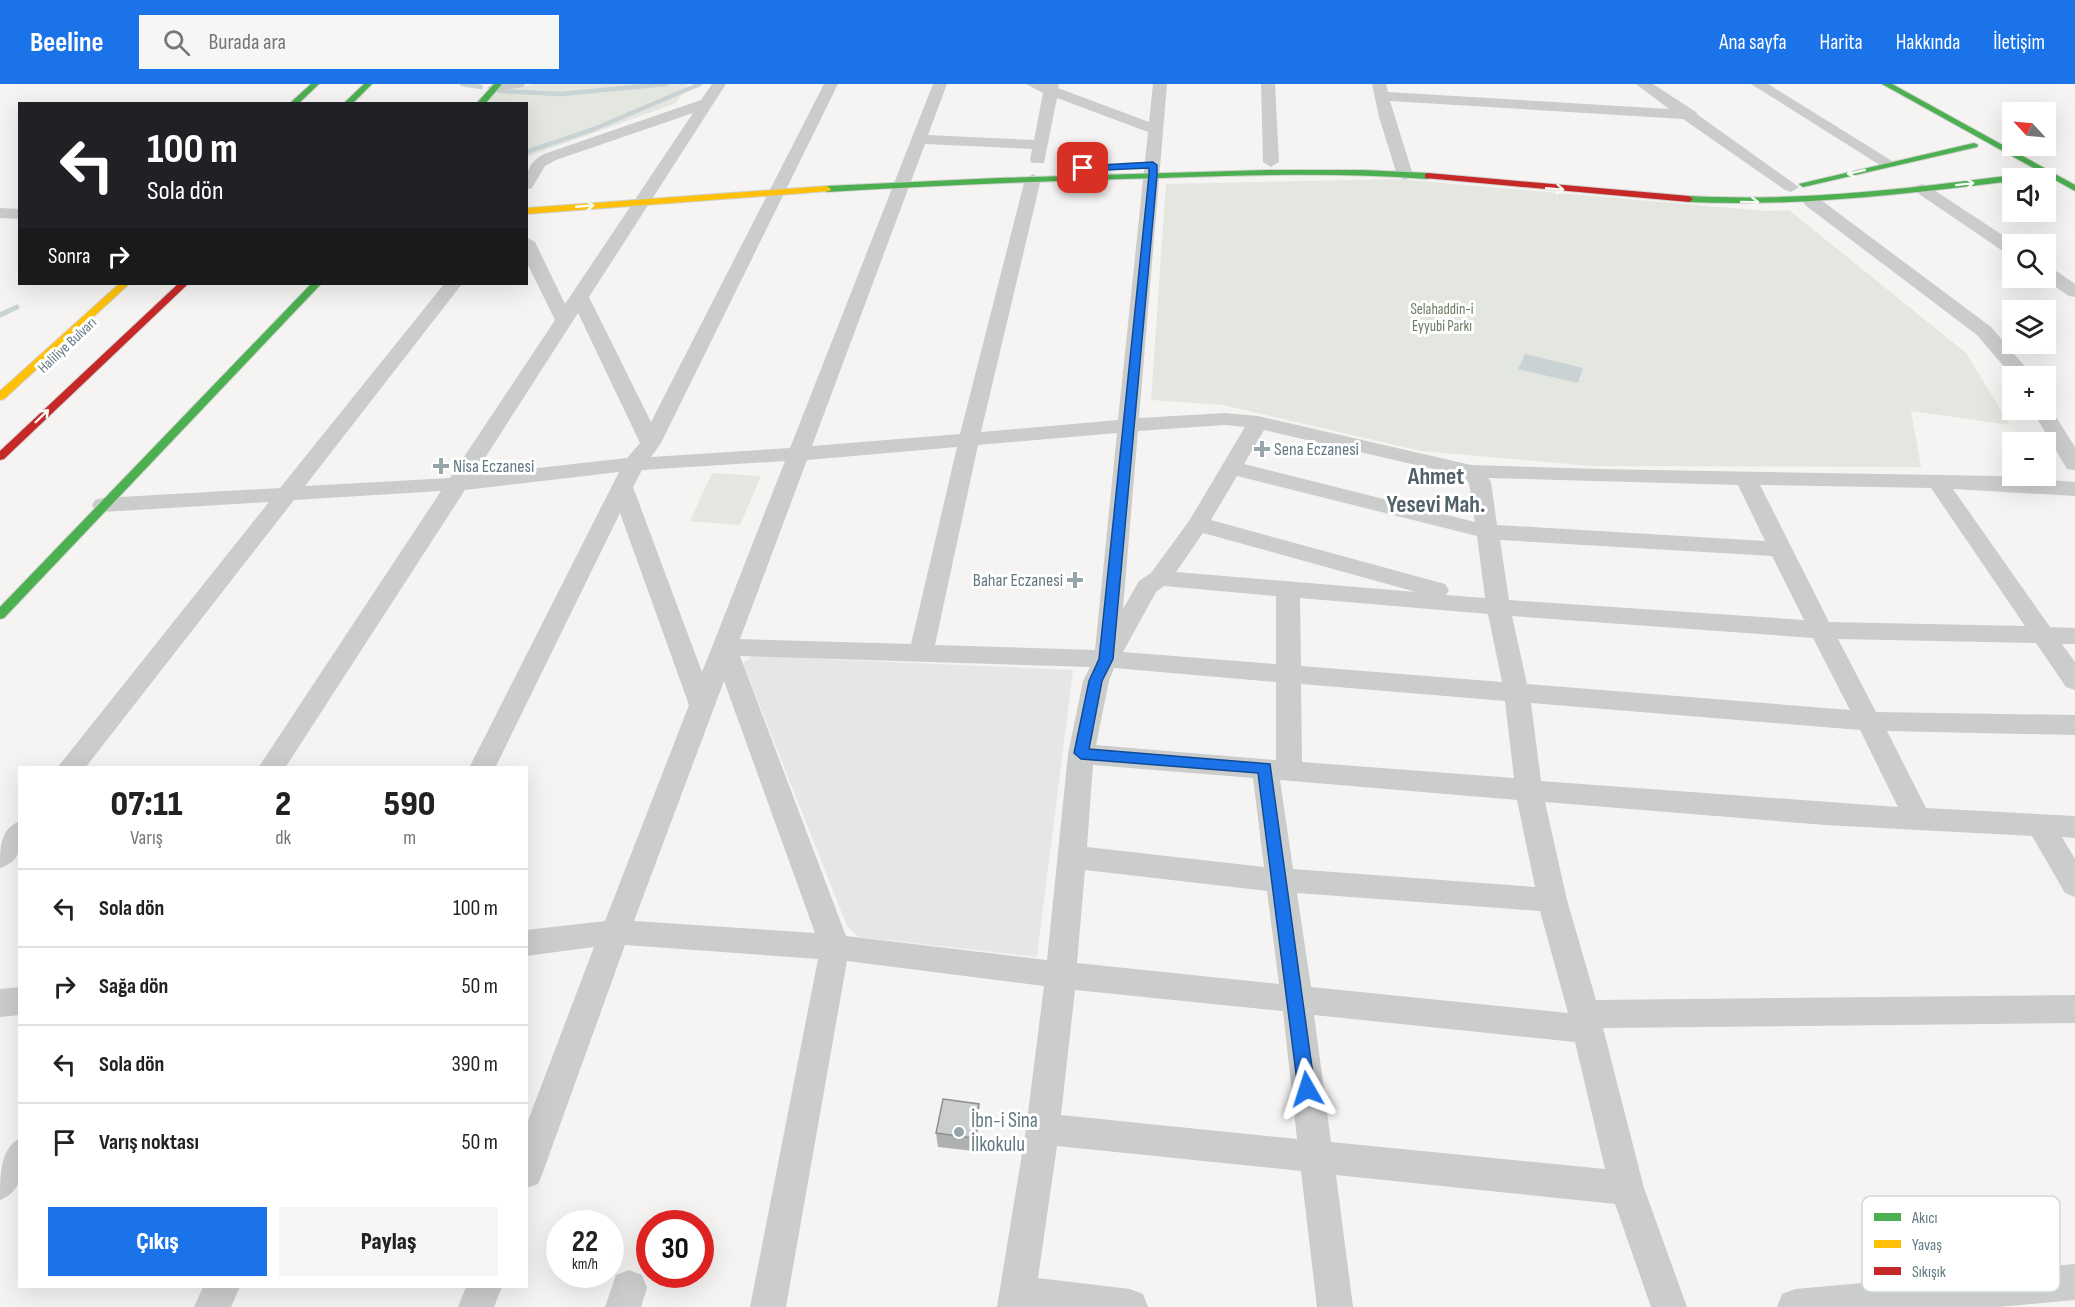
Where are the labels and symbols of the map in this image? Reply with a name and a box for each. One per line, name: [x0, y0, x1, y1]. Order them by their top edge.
north arrow: [2002, 102, 2056, 156]
pin: [1057, 142, 1108, 193]
one-way arrow: [1846, 167, 1866, 178]
one-way arrow: [1954, 178, 1974, 189]
one-way arrow: [1544, 184, 1564, 195]
one-way arrow: [1739, 196, 1759, 207]
one-way arrow: [574, 200, 594, 211]
park label: Selahaddin-i Eyyubi Parkı: [1410, 300, 1474, 336]
street label: Haliliye Bulvarı: [34, 313, 101, 377]
one-way arrow: [35, 409, 50, 423]
place label: Sena Eczanesi: [1274, 439, 1359, 460]
marker: Sena Eczanesi: [1255, 442, 1269, 456]
place label: Nisa Eczanesi: [453, 456, 534, 477]
marker: Nisa Eczanesi: [434, 459, 448, 473]
district label: Ahmet Yesevi Mah.: [1387, 462, 1485, 519]
place label: Bahar Eczanesi: [973, 570, 1063, 591]
marker: Bahar Eczanesi: [1068, 573, 1082, 587]
position arrow: [1275, 1057, 1339, 1121]
place label: İbn-i Sina İlkokulu: [971, 1108, 1038, 1157]
marker: İbn-i Sina İlkokulu: [952, 1125, 966, 1139]
legend: [1862, 1196, 2060, 1292]
text: Akıcı: [1911, 1209, 1937, 1228]
speed limit sign: 30: [636, 1210, 714, 1288]
text: Yavaş: [1912, 1236, 1942, 1255]
text: Sıkışık: [1912, 1263, 1946, 1282]

